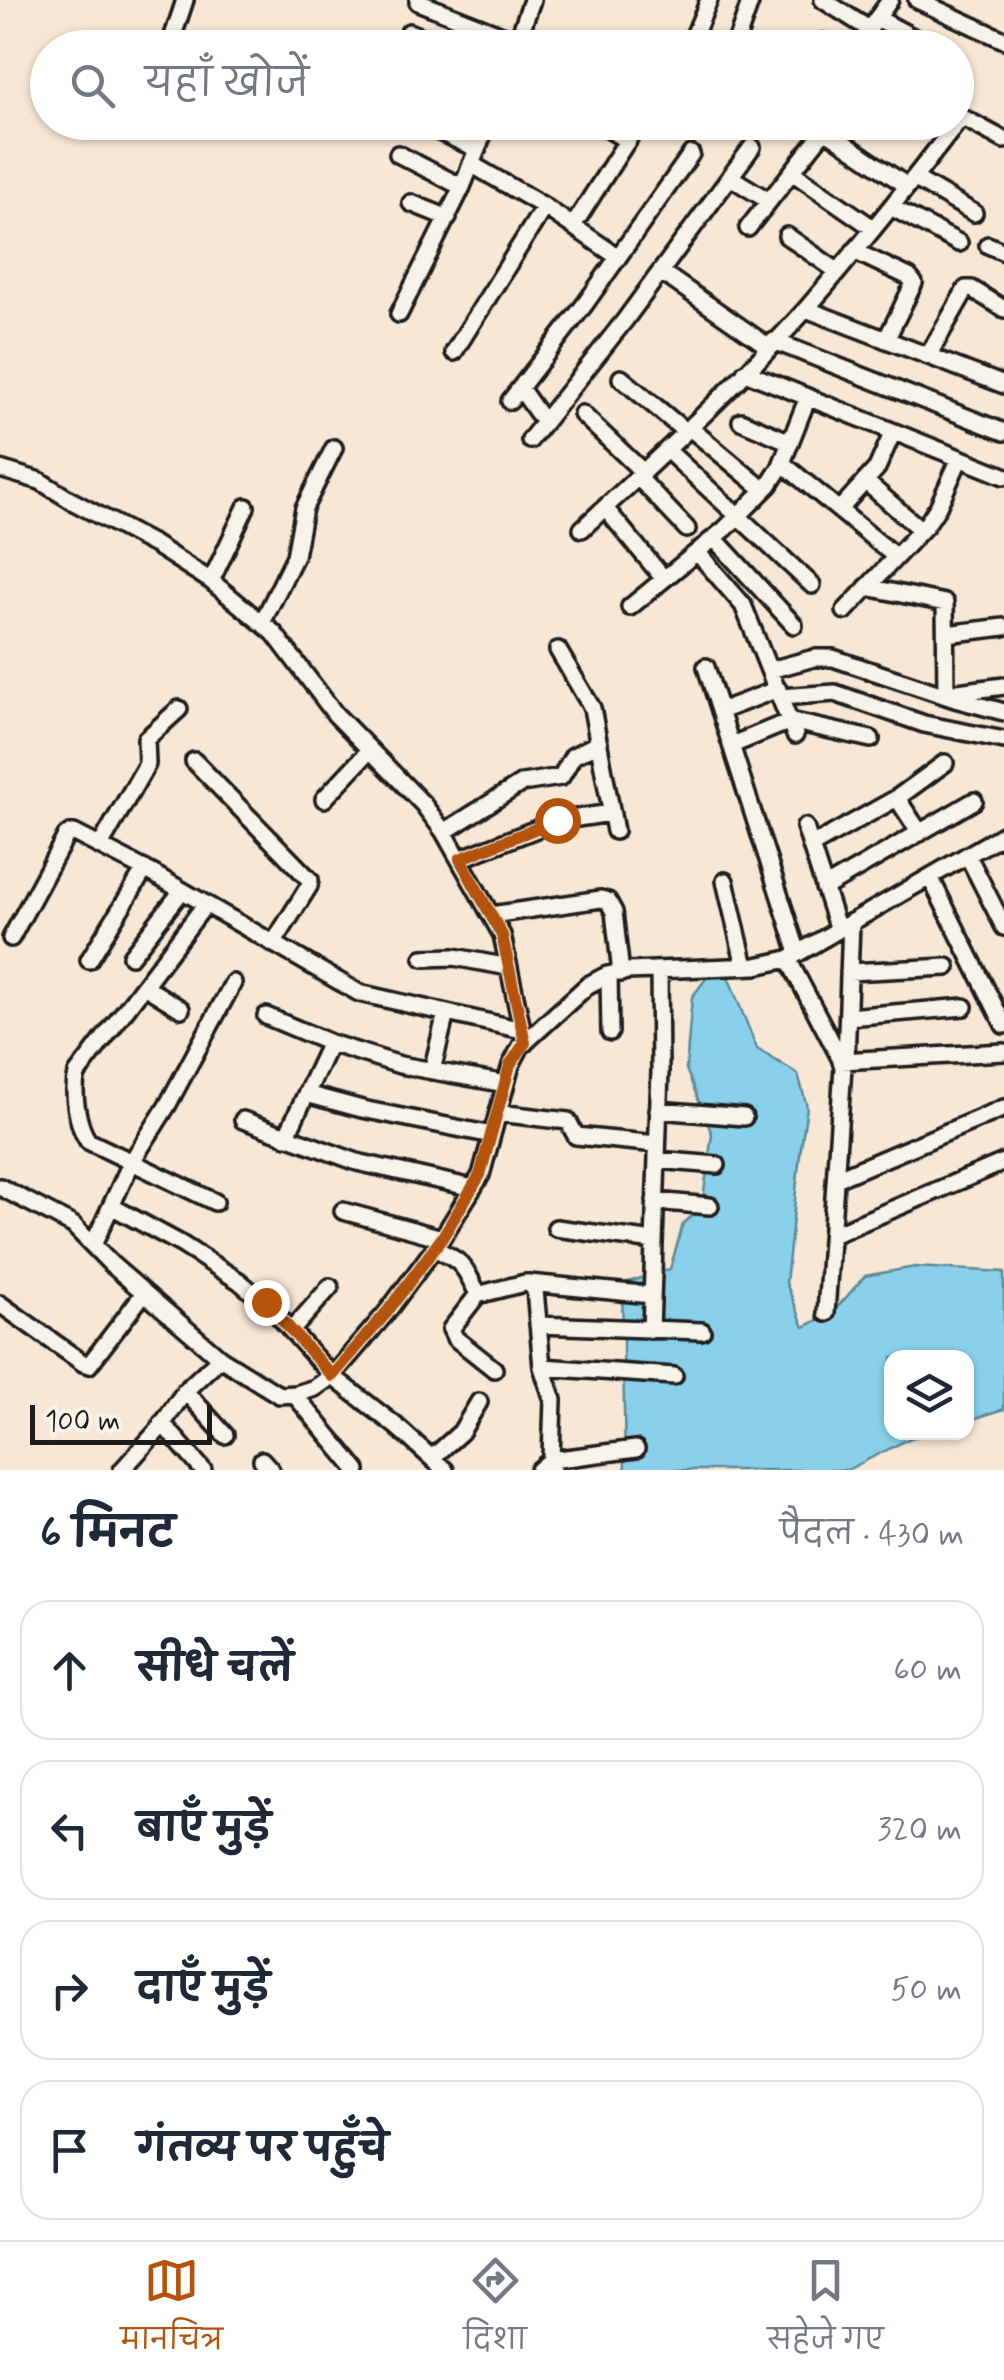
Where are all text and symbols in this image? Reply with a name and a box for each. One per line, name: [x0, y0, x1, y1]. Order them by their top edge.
search box: [30, 30, 974, 140]
icon: search: [65, 58, 120, 113]
text: यहाँ खोजें: [145, 60, 309, 109]
route start: [535, 798, 581, 844]
route end: [244, 1280, 290, 1326]
map controls: [884, 1350, 974, 1440]
button: layers: [884, 1350, 974, 1440]
scale bar: [30, 1400, 212, 1444]
text: 100 m: [45, 1404, 120, 1441]
text: 6 मिनट: [40, 1507, 175, 1562]
text: पैदल · 430 m: [780, 1514, 964, 1556]
icon: ahead: [42, 1643, 97, 1698]
text: सीधे चलें: [137, 1645, 293, 1694]
text: 60 m: [893, 1649, 962, 1691]
icon: left: [42, 1803, 97, 1858]
text: बाएँ मुड़ें: [137, 1805, 271, 1854]
text: 320 m: [877, 1809, 962, 1851]
icon: right: [42, 1963, 97, 2018]
text: दाएँ मुड़ें: [137, 1965, 270, 2014]
text: 50 m: [890, 1969, 962, 2011]
icon: arrive: [42, 2123, 97, 2178]
text: गंतव्य पर पहुँचे: [137, 2125, 389, 2174]
tab: मानचित्र: [120, 2253, 223, 2370]
tab: दिशा: [463, 2253, 527, 2370]
tab: सहेजे गए: [767, 2253, 884, 2370]

